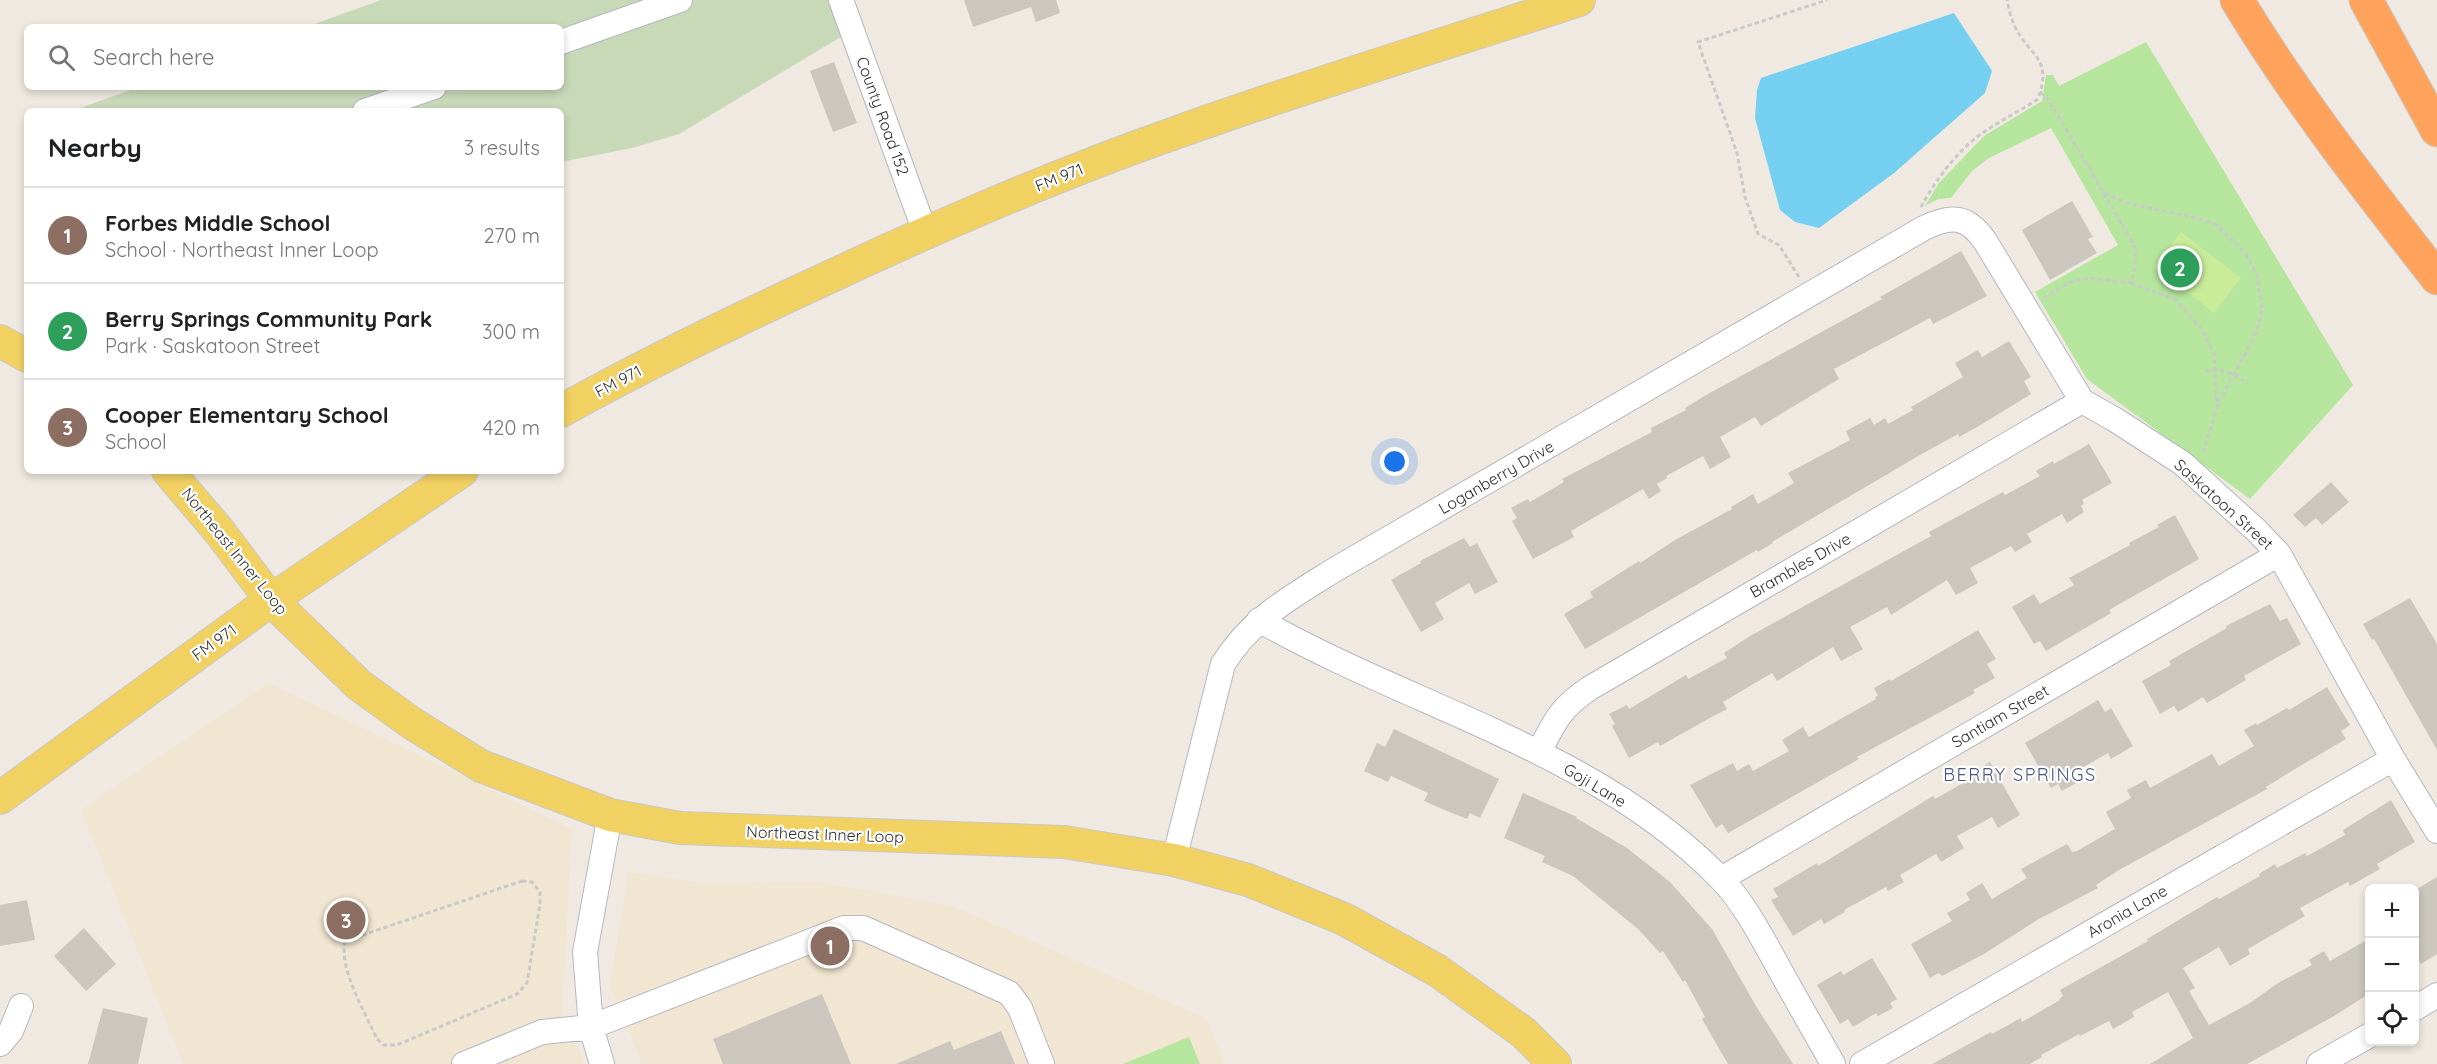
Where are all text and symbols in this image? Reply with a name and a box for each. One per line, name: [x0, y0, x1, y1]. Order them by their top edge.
search box: [24, 24, 564, 90]
icon: search: [45, 41, 78, 74]
text: Search here: [93, 43, 214, 71]
street label: County Road 152: [852, 54, 914, 178]
text: Nearby: [48, 131, 142, 164]
text: 3 results: [464, 135, 540, 160]
street label: FM 971: [1032, 158, 1086, 196]
text: Forbes Middle School: [105, 209, 330, 237]
text: 1: [64, 223, 71, 248]
text: 270 m: [483, 223, 540, 248]
text: School · Northeast Inner Loop: [105, 237, 379, 262]
pin: 2: [2160, 246, 2200, 290]
text: Berry Springs Community Park: [105, 305, 432, 333]
text: 2: [62, 319, 73, 344]
text: 300 m: [482, 319, 540, 344]
text: Park · Saskatoon Street: [105, 333, 320, 358]
street label: FM 971: [591, 360, 645, 402]
text: Cooper Elementary School: [105, 401, 389, 429]
text: 3: [62, 415, 73, 440]
text: 420 m: [483, 415, 540, 440]
text: School: [105, 429, 167, 454]
street label: Loganberry Drive: [1435, 436, 1557, 518]
your location: [1380, 447, 1409, 476]
street label: Saskatoon Street: [2170, 454, 2278, 554]
street label: Northeast Inner Loop: [178, 483, 292, 619]
street label: Brambles Drive: [1746, 528, 1854, 602]
street label: FM 971: [188, 619, 240, 665]
street label: Santiam Street: [1948, 680, 2052, 752]
street label: Goji Lane: [1560, 759, 1630, 811]
district label: BERRY SPRINGS: [1943, 763, 2097, 786]
street label: Northeast Inner Loop: [746, 821, 904, 847]
street label: Aronia Lane: [2083, 880, 2171, 942]
map controls: [2365, 884, 2419, 1046]
button: +: [2365, 884, 2419, 938]
pin: 3: [326, 898, 366, 942]
pin: 1: [810, 924, 850, 968]
button: −: [2365, 938, 2419, 992]
button: locate: [2365, 992, 2419, 1046]

